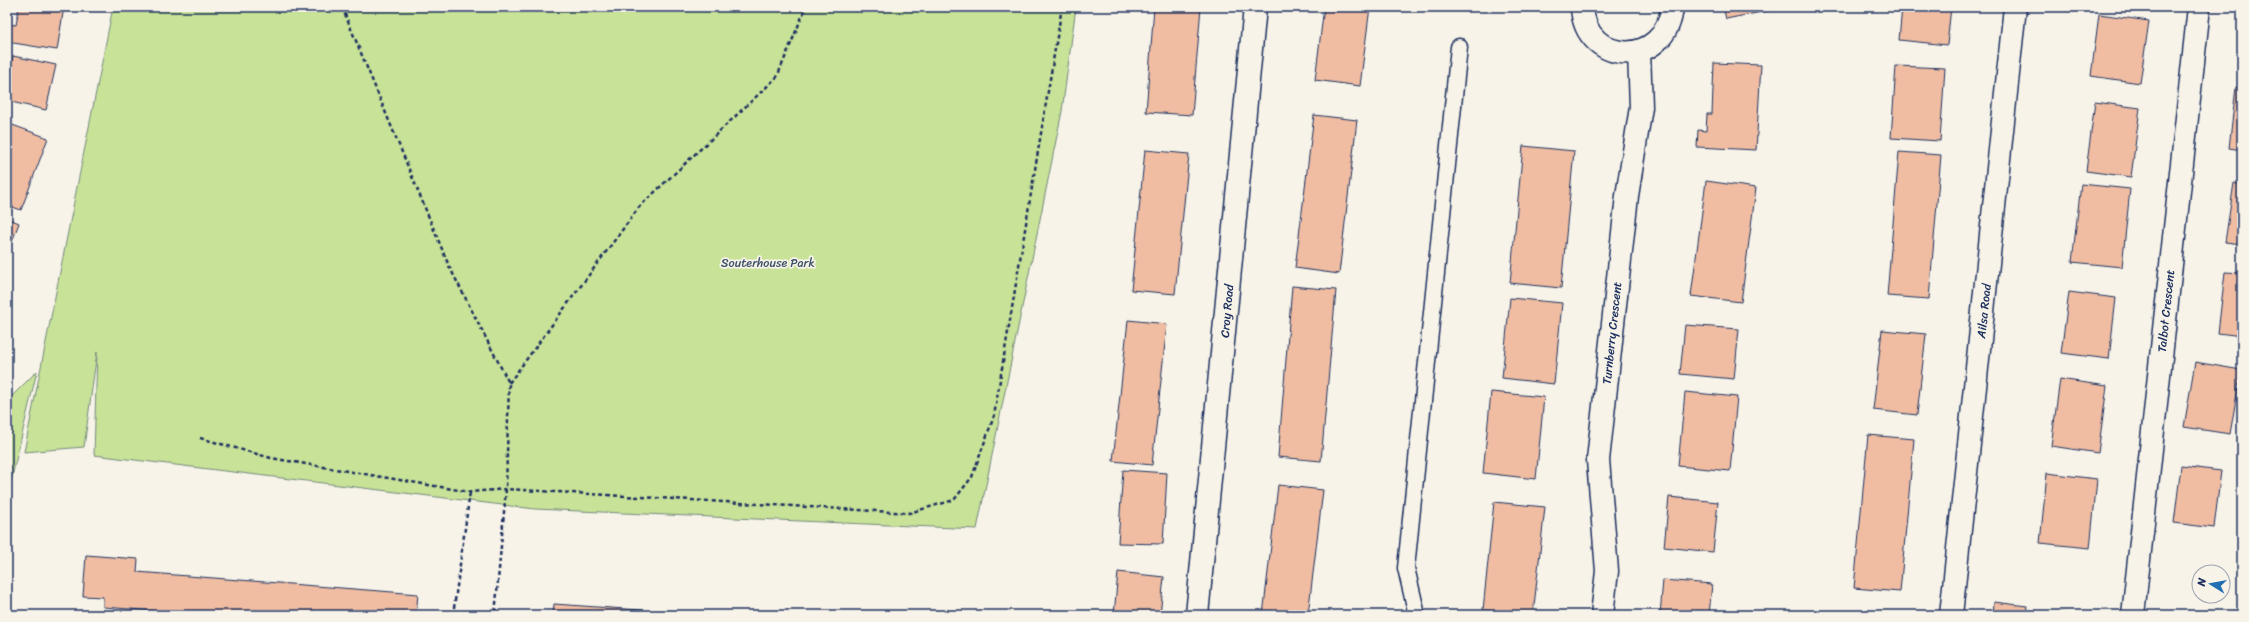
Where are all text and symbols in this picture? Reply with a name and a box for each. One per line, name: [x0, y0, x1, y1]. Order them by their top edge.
park label: Souterhouse Park: [721, 252, 815, 274]
street label: Talbot Crescent: [2151, 269, 2181, 353]
street label: Turnberry Crescent: [1596, 281, 1628, 385]
street label: Ailsa Road: [1970, 282, 1998, 340]
street label: Croy Road: [1214, 283, 1240, 339]
north arrow: [2191, 564, 2231, 604]
text: N: [2191, 576, 2212, 589]

